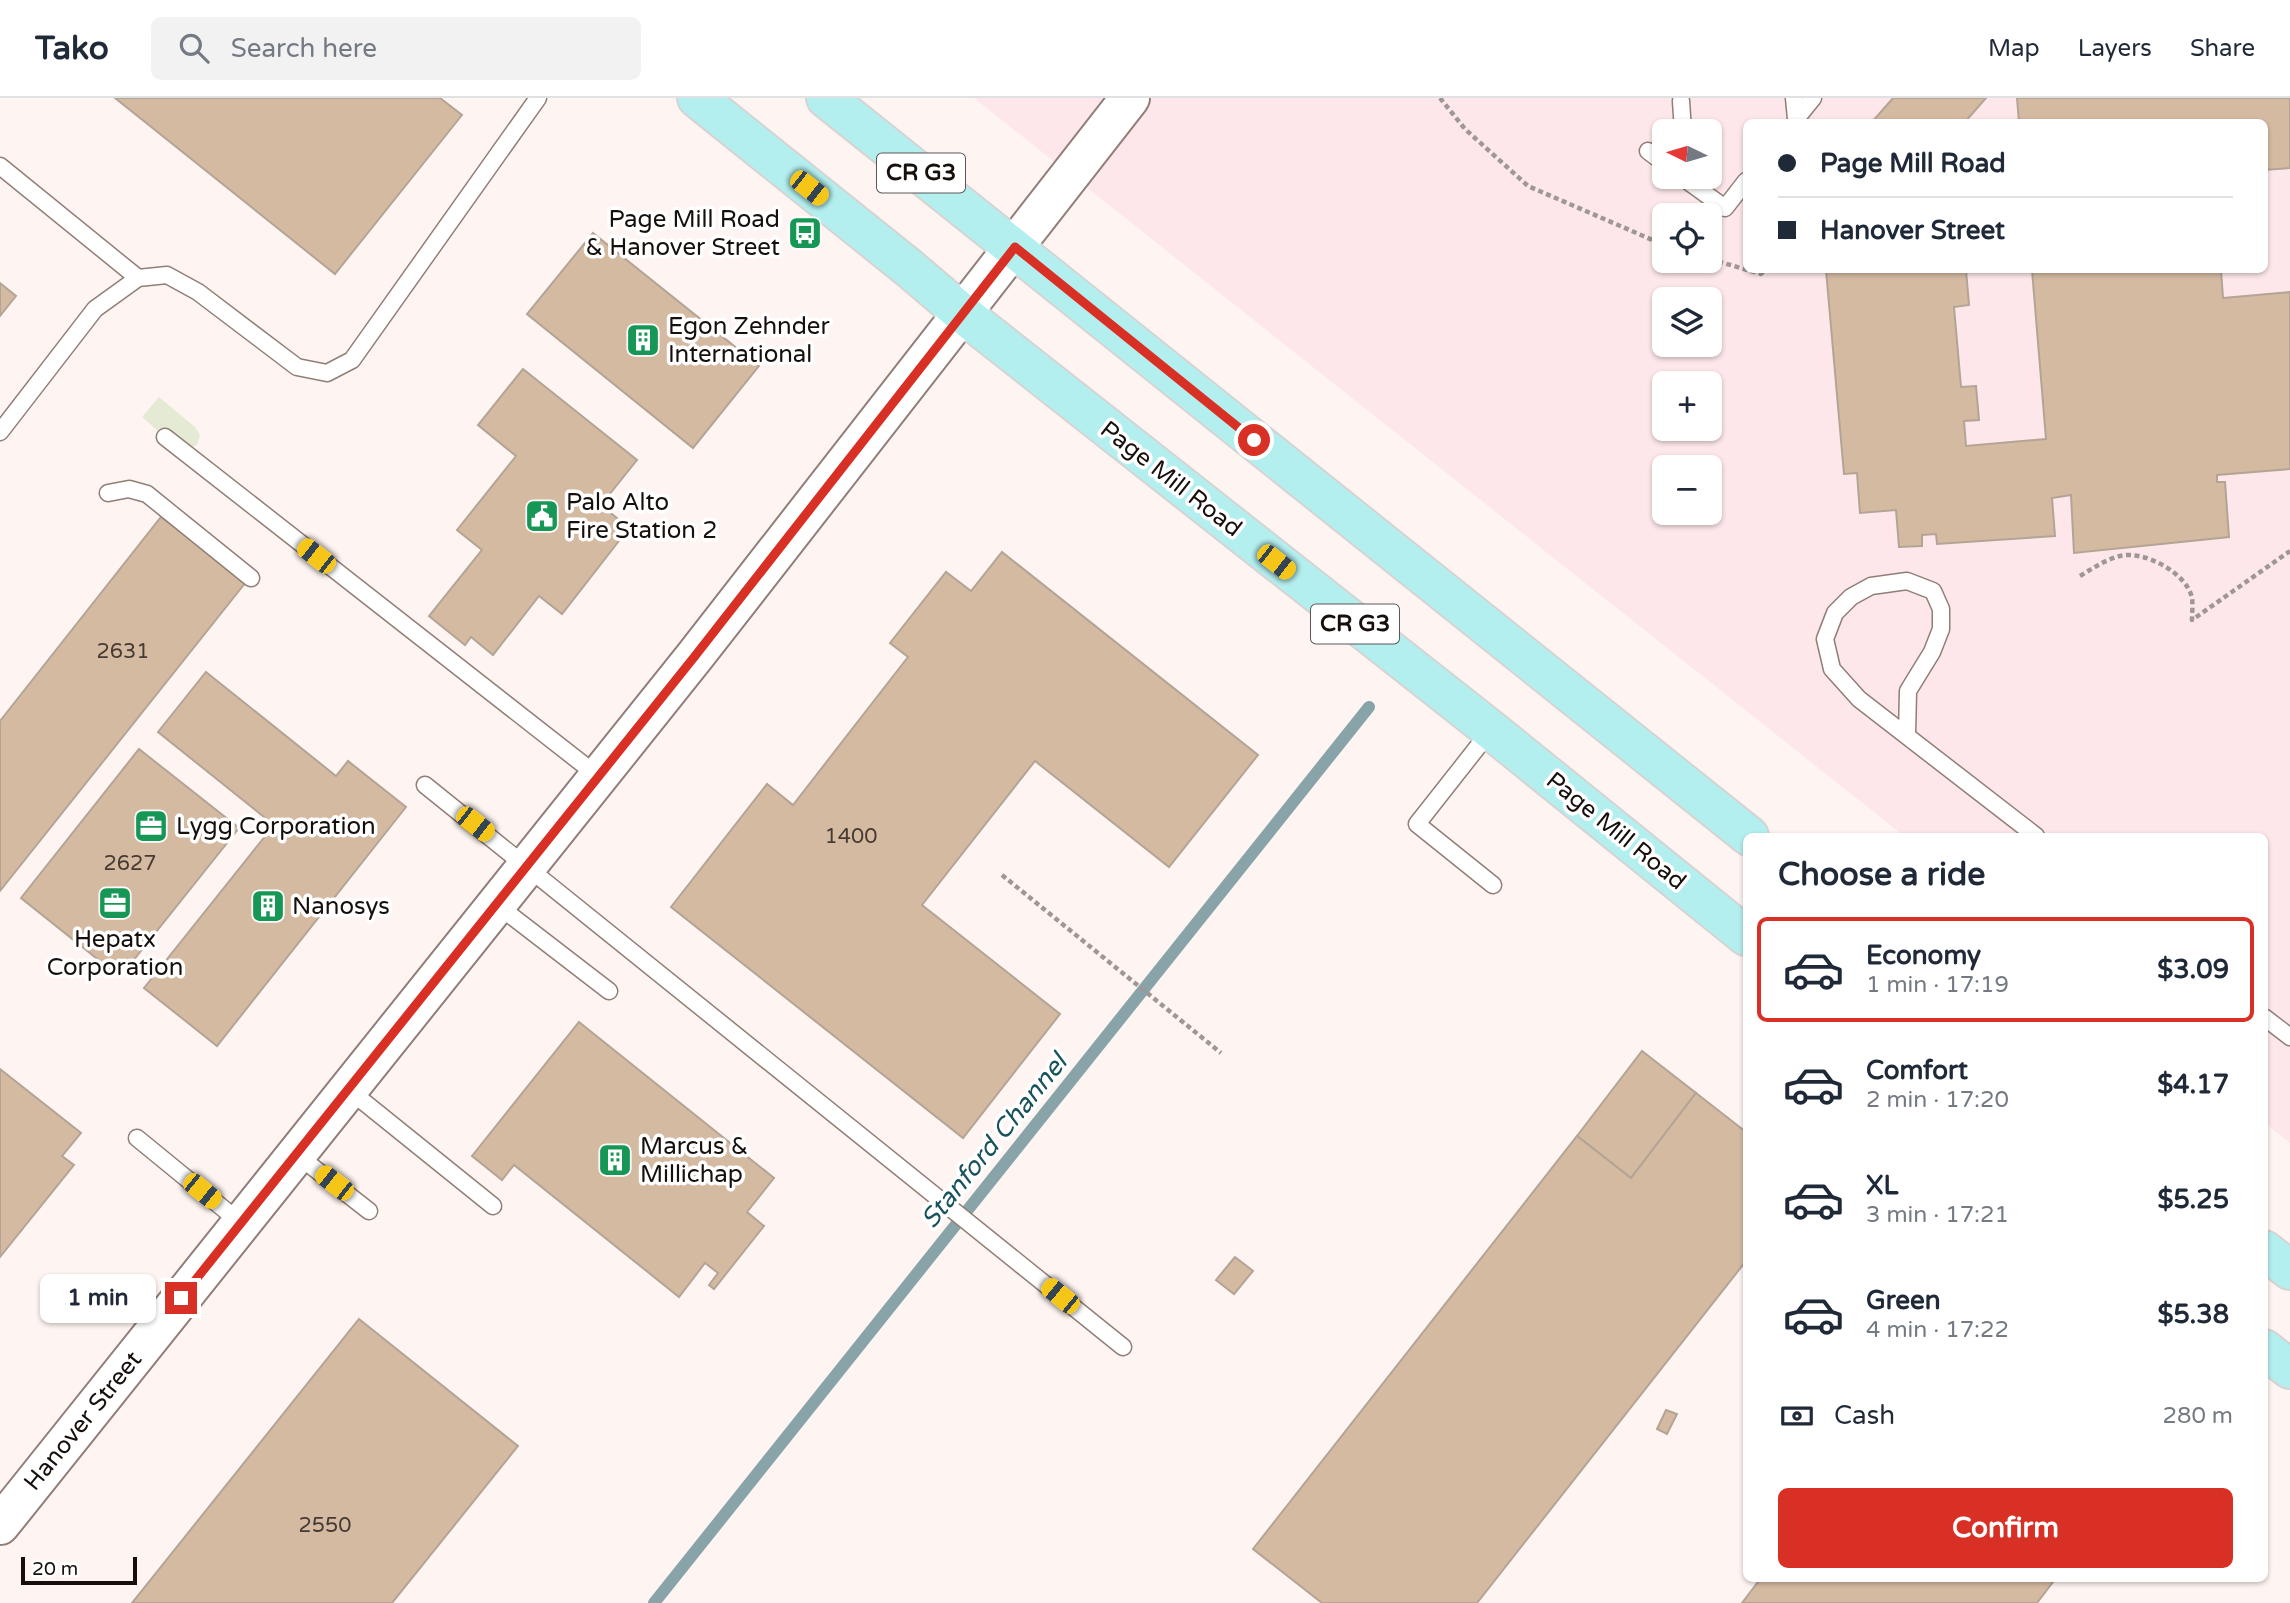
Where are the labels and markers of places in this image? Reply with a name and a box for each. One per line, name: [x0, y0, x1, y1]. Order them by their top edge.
place label: Page Mill Road & Hanover Street: [585, 205, 780, 262]
bus stop icon: Page Mill Road & Hanover Street: [786, 214, 824, 252]
place label: Egon Zehnder International: [668, 312, 830, 369]
building icon: Egon Zehnder International: [624, 321, 662, 359]
place label: Palo Alto Fire Station 2: [566, 488, 717, 545]
public building icon: Palo Alto Fire Station 2: [523, 497, 561, 535]
office icon: Lygg Corporation: [132, 807, 170, 845]
place label: Lygg Corporation: [176, 812, 376, 841]
office icon: Hepatx Corporation: [96, 884, 134, 922]
building icon: Nanosys: [249, 887, 287, 925]
place label: Nanosys: [292, 892, 390, 921]
place label: Hepatx Corporation: [47, 925, 183, 982]
place label: Marcus & Millichap: [640, 1132, 748, 1189]
building icon: Marcus & Millichap: [596, 1141, 634, 1179]

